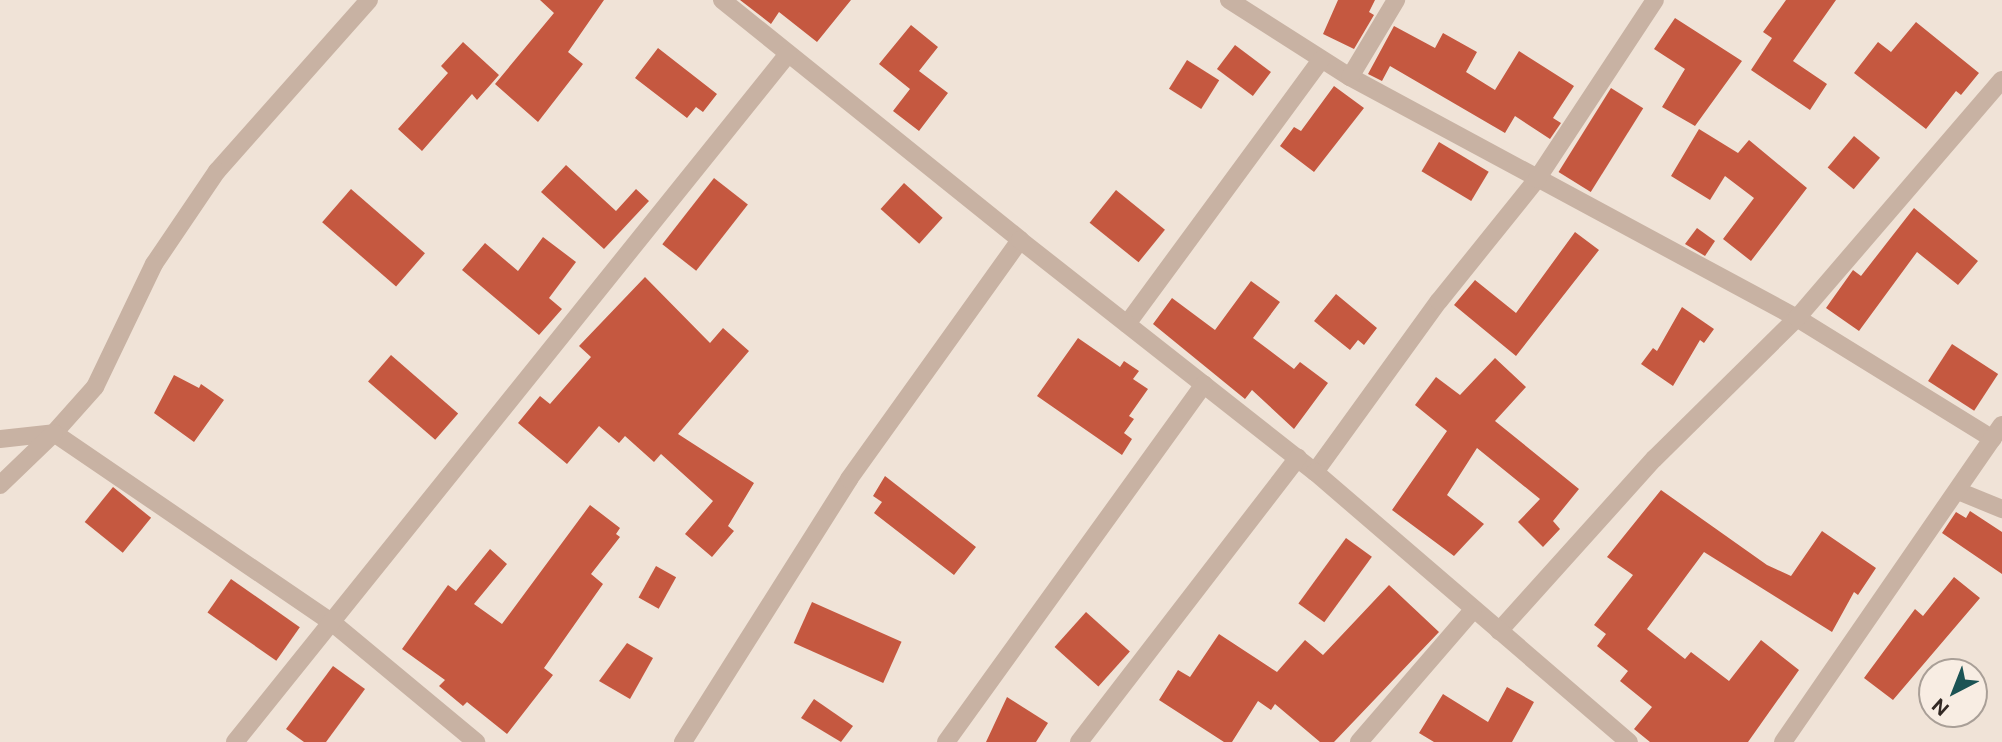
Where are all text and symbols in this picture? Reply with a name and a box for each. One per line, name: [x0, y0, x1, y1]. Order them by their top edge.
north arrow: [1918, 658, 1988, 728]
text: N: [1927, 694, 1953, 720]

